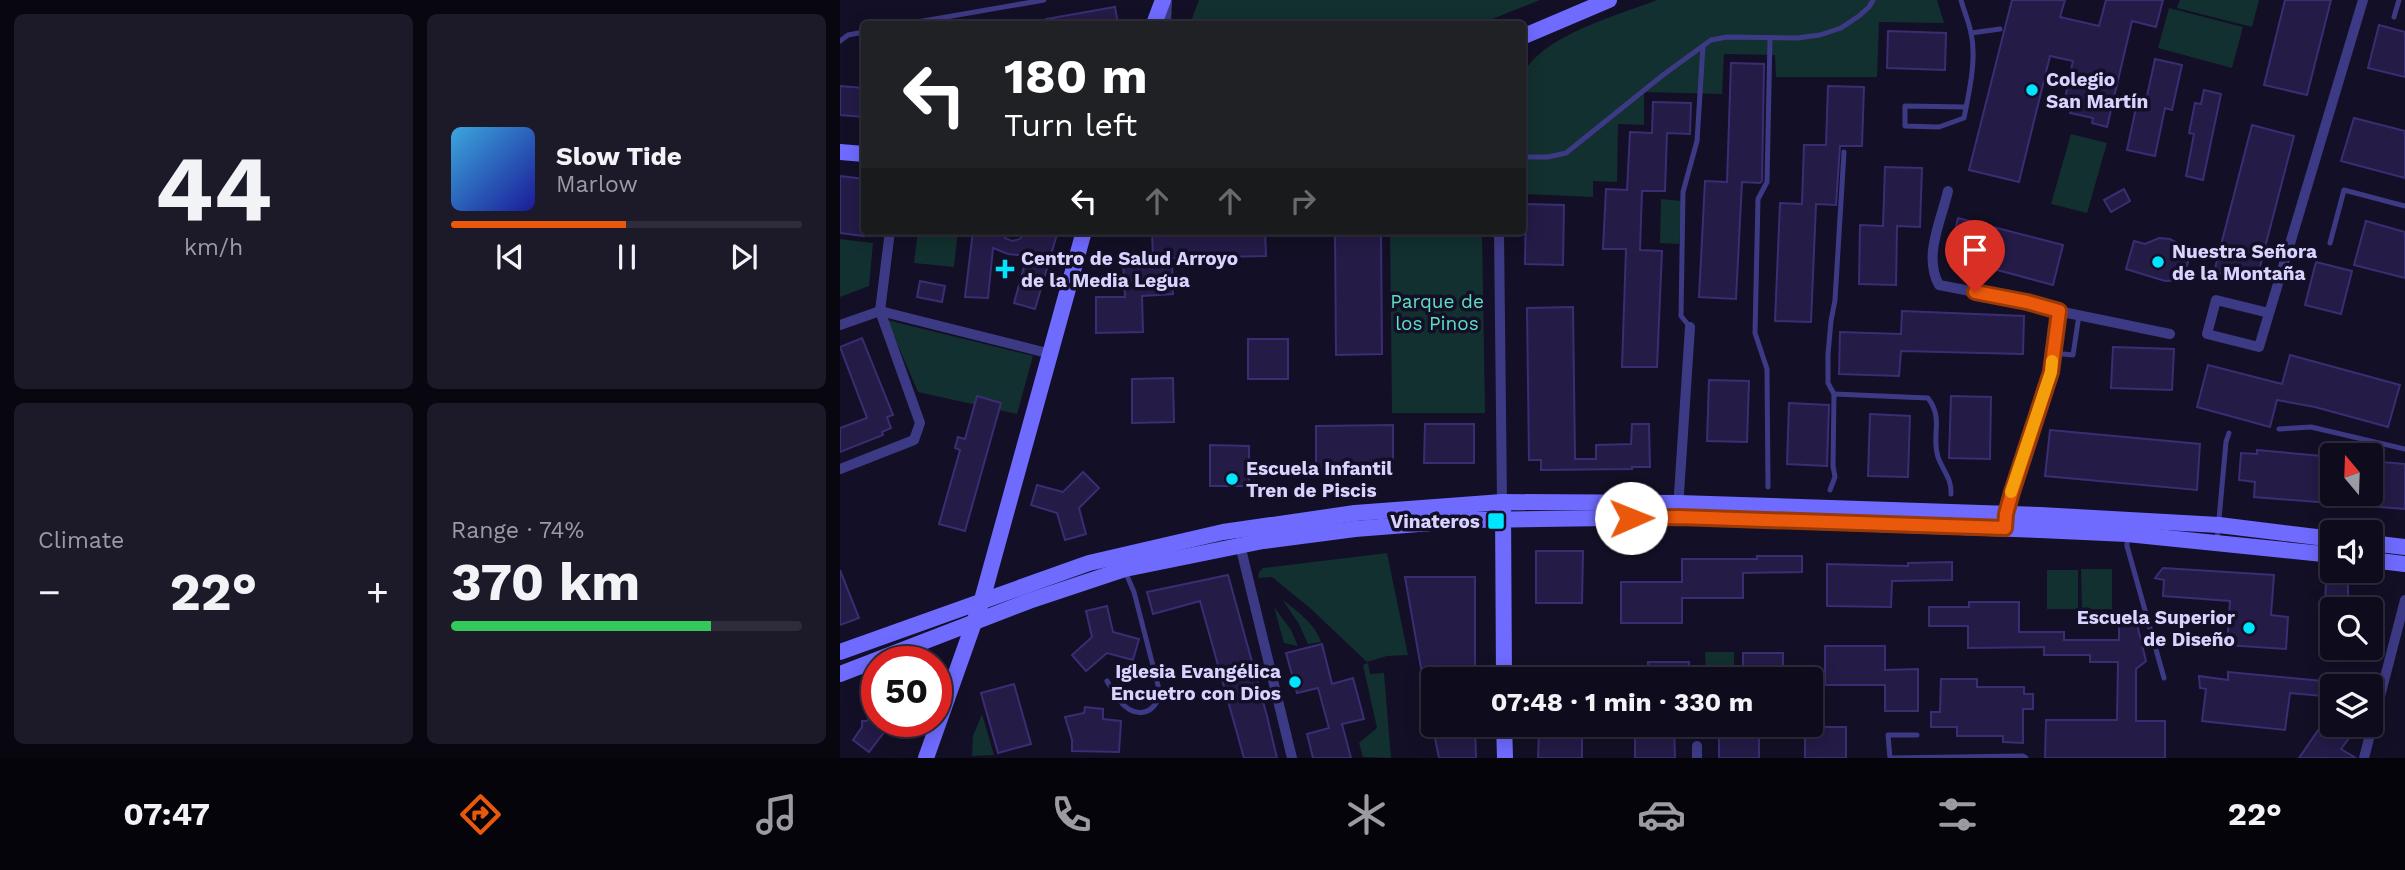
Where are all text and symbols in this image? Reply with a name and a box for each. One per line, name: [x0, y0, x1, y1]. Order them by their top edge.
text: 180 m: [1004, 47, 1148, 105]
icon: left: [889, 49, 980, 140]
place label: Colegio San Martín: [2046, 68, 2148, 113]
marker: Colegio San Martín: [2024, 82, 2040, 98]
text: Turn left: [1004, 106, 1137, 144]
text: 44: [155, 135, 272, 242]
text: Slow Tide: [556, 141, 682, 171]
text: Marlow: [556, 171, 638, 198]
icon: left: [1065, 182, 1103, 220]
icon: ahead: [1138, 182, 1176, 220]
icon: ahead: [1211, 182, 1249, 220]
icon: right: [1284, 182, 1322, 220]
pin: [1945, 220, 2005, 292]
icon: arrive: [1956, 231, 1994, 269]
text: km/h: [184, 234, 243, 261]
icon: previous: [491, 238, 529, 276]
icon: pause: [608, 238, 646, 276]
icon: next: [725, 238, 763, 276]
place label: Nuestra Señora de la Montaña: [2172, 240, 2317, 285]
place label: Centro de Salud Arroyo de la Media Legua: [1021, 247, 1238, 292]
marker: Nuestra Señora de la Montaña: [2150, 254, 2166, 270]
marker: Centro de Salud Arroyo de la Media Legua: [995, 259, 1015, 279]
park label: Parque de los Pinos: [1390, 290, 1484, 335]
north arrow: [2320, 443, 2384, 506]
map controls: [2320, 443, 2383, 737]
place label: Escuela Infantil Tren de Piscis: [1246, 457, 1393, 502]
marker: Escuela Infantil Tren de Piscis: [1224, 471, 1240, 487]
position arrow: [1594, 481, 1668, 555]
place label: Vinateros: [1390, 510, 1480, 533]
marker: Vinateros: [1486, 511, 1506, 531]
text: Range · 74%: [451, 517, 584, 544]
button: sound: [2320, 520, 2383, 583]
text: Climate: [38, 527, 124, 554]
text: 370 km: [451, 552, 640, 613]
text: 22°: [170, 562, 257, 623]
text: −: [38, 570, 61, 614]
text: +: [366, 570, 389, 614]
button: search: [2320, 597, 2383, 660]
place label: Escuela Superior de Diseño: [2077, 606, 2236, 651]
marker: Escuela Superior de Diseño: [2241, 620, 2257, 636]
speed limit sign: 50: [861, 646, 952, 737]
place label: Iglesia Evangélica Encuetro con Dios: [1111, 660, 1281, 705]
marker: Iglesia Evangélica Encuetro con Dios: [1287, 674, 1303, 690]
button: layers: [2320, 674, 2383, 737]
text: 07:48 · 1 min · 330 m: [1491, 687, 1753, 717]
icon: directions: [456, 790, 505, 839]
icon: music: [752, 790, 801, 839]
icon: phone: [1047, 790, 1096, 839]
icon: climate: [1342, 790, 1391, 839]
icon: car: [1637, 790, 1686, 839]
icon: filters: [1933, 790, 1982, 839]
text: 07:47: [123, 795, 210, 833]
text: 22°: [2228, 795, 2282, 833]

